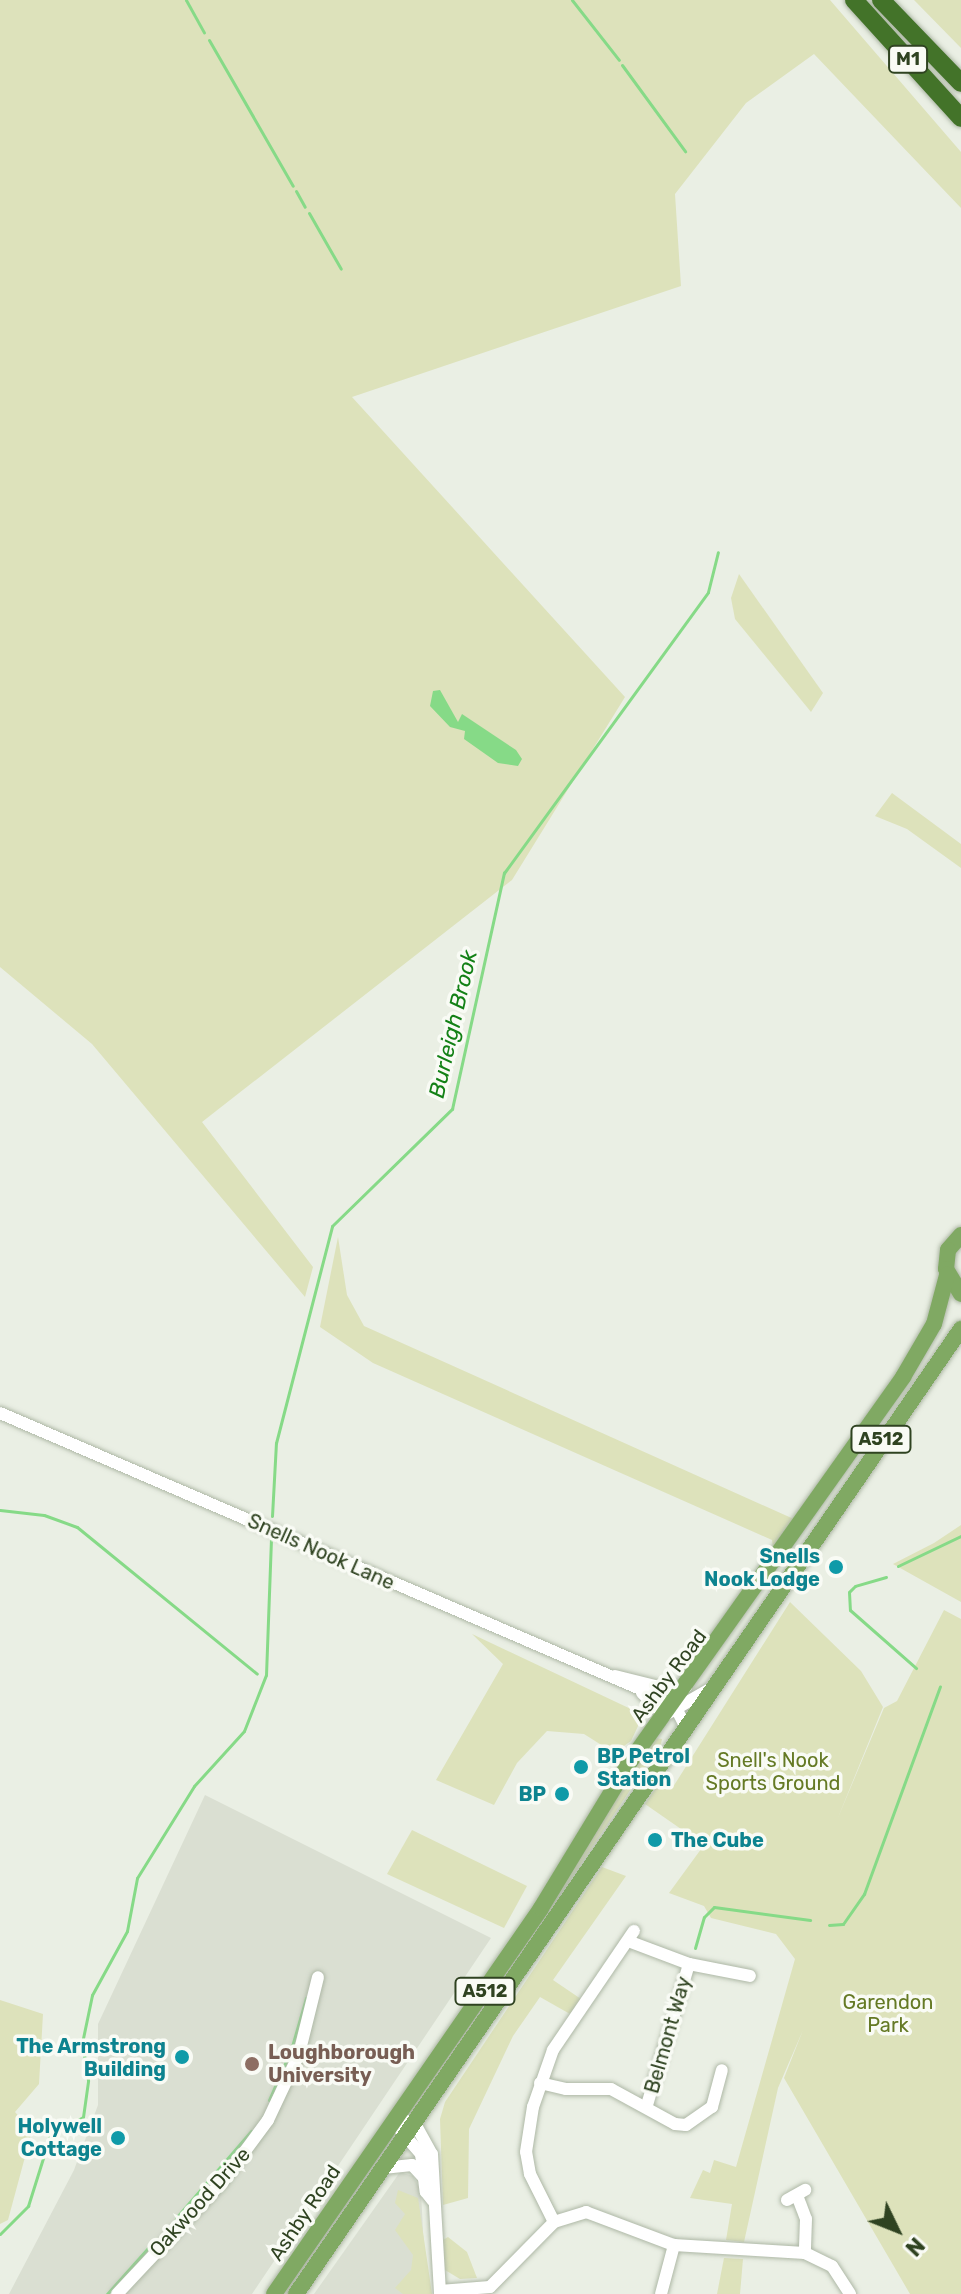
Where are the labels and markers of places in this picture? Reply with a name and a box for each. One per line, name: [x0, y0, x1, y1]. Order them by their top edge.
place label: Snells Nook Lodge: [704, 1544, 820, 1591]
marker: Snells Nook Lodge: [827, 1558, 845, 1576]
place label: BP Petrol Station: [597, 1744, 690, 1791]
marker: BP Petrol Station: [572, 1758, 590, 1776]
place label: BP: [518, 1782, 546, 1806]
marker: BP: [553, 1785, 571, 1803]
place label: The Cube: [671, 1828, 764, 1852]
marker: The Cube: [646, 1831, 664, 1849]
place label: The Armstrong Building: [16, 2034, 166, 2081]
place label: Loughborough University: [268, 2040, 415, 2087]
marker: The Armstrong Building: [173, 2048, 191, 2066]
marker: Loughborough University: [243, 2055, 261, 2073]
place label: Holywell Cottage: [17, 2114, 102, 2161]
marker: Holywell Cottage: [109, 2129, 127, 2147]

